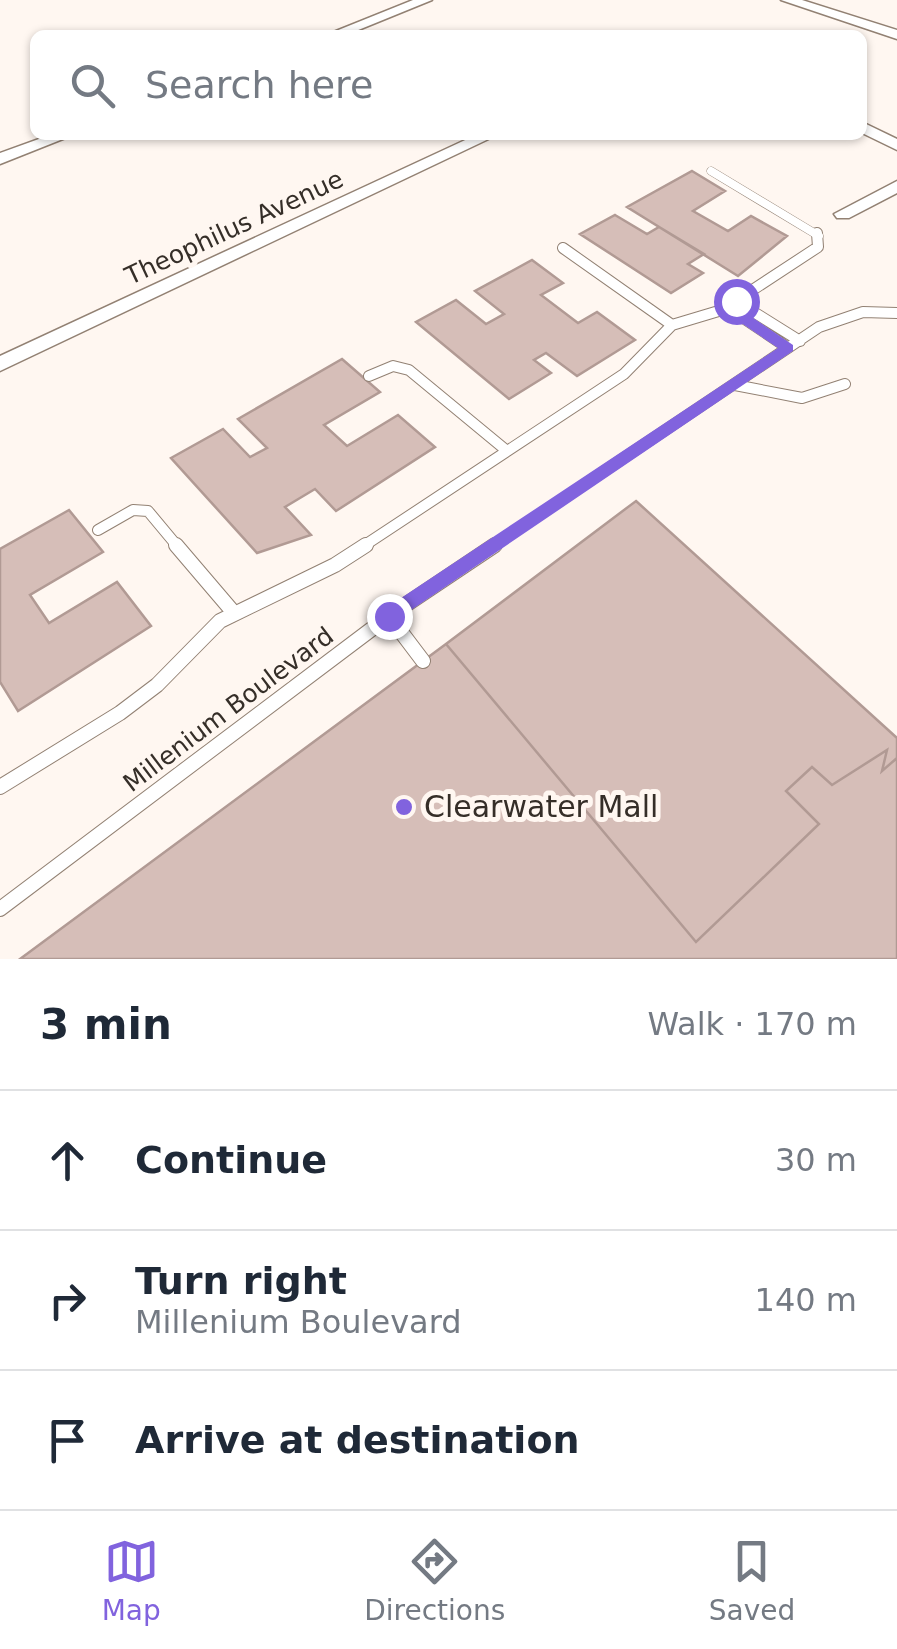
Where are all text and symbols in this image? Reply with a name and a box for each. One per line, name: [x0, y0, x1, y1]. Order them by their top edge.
search box: [30, 30, 867, 140]
icon: search: [65, 58, 120, 113]
text: Search here: [145, 63, 373, 107]
street label: Theophilus Avenue: [120, 164, 348, 291]
route start: [714, 279, 760, 325]
route end: [367, 594, 413, 640]
street label: Millenium Boulevard: [118, 621, 339, 798]
place label: Clearwater Mall: [424, 789, 658, 824]
marker: Clearwater Mall: [393, 796, 415, 818]
text: 3 min: [40, 1000, 172, 1049]
text: Walk · 170 m: [647, 1005, 857, 1043]
icon: ahead: [40, 1133, 95, 1188]
text: Continue: [135, 1138, 327, 1182]
text: 30 m: [775, 1141, 857, 1179]
text: Turn right: [135, 1259, 347, 1303]
icon: right: [40, 1273, 95, 1328]
text: 140 m: [755, 1281, 857, 1319]
text: Millenium Boulevard: [135, 1303, 462, 1341]
icon: arrive: [40, 1413, 95, 1468]
text: Arrive at destination: [135, 1418, 580, 1462]
tab: Map: [102, 1534, 161, 1627]
tab: Directions: [364, 1534, 505, 1627]
tab: Saved: [709, 1534, 795, 1627]

